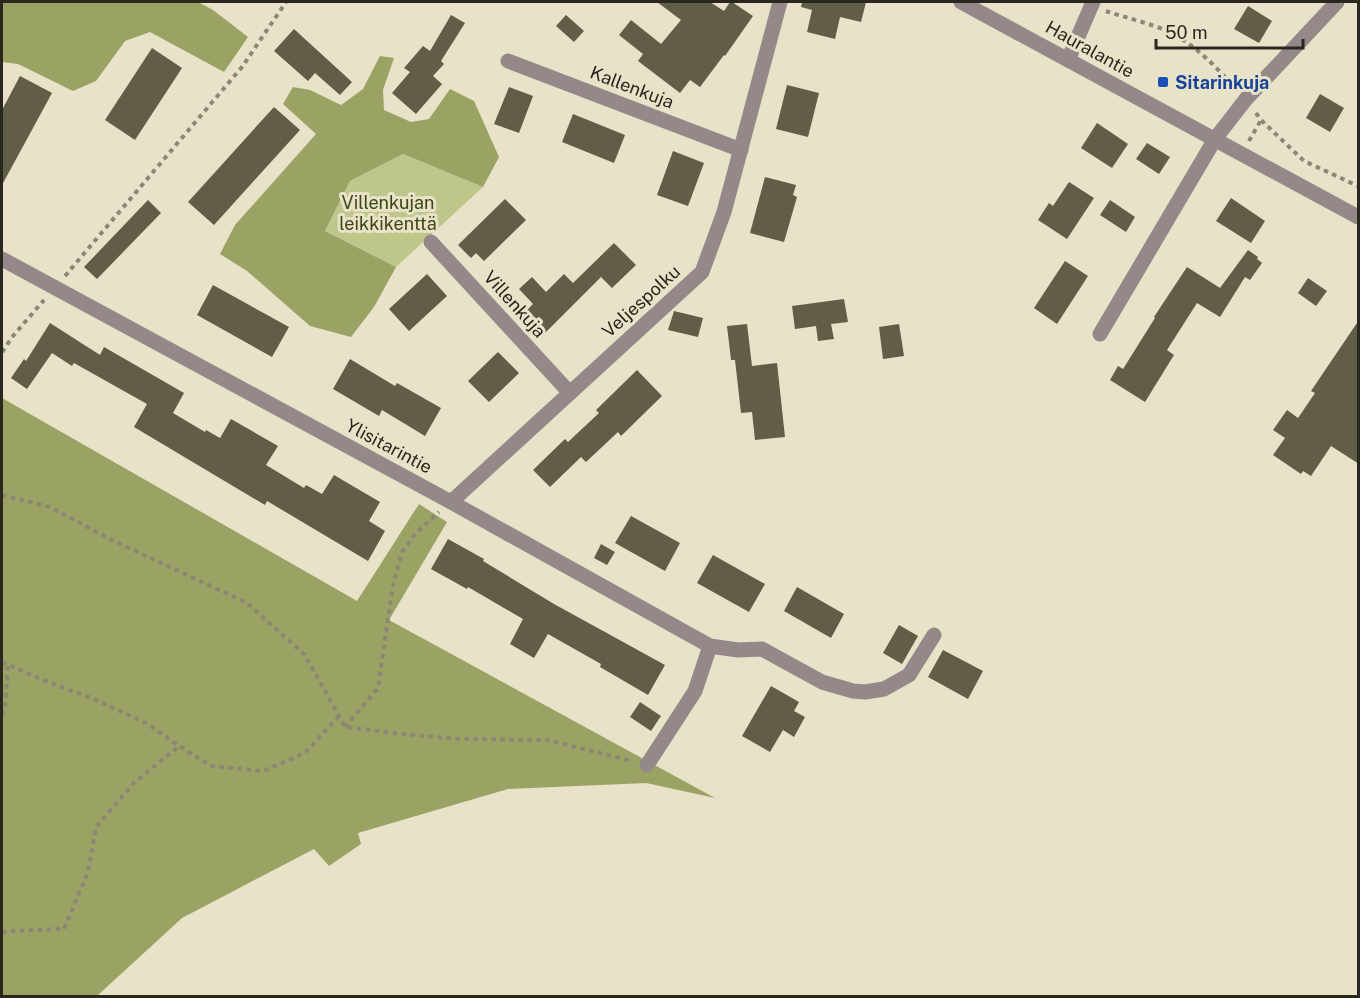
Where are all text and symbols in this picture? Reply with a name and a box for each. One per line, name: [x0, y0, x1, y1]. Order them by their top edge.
scale bar: [1156, 12, 1303, 50]
street label: Hauralantie: [1042, 16, 1138, 82]
text: 50 m: [1165, 22, 1208, 43]
street label: Kallenkuja: [587, 61, 677, 113]
place label: Sitarinkuja: [1175, 72, 1269, 93]
marker: Sitarinkuja: [1156, 75, 1170, 89]
park label: Villenkujan leikkikenttä: [339, 192, 437, 234]
street label: Veljespolku: [598, 261, 684, 341]
street label: Villenkuja: [480, 266, 550, 342]
street label: Ylisitarintie: [342, 415, 436, 477]

